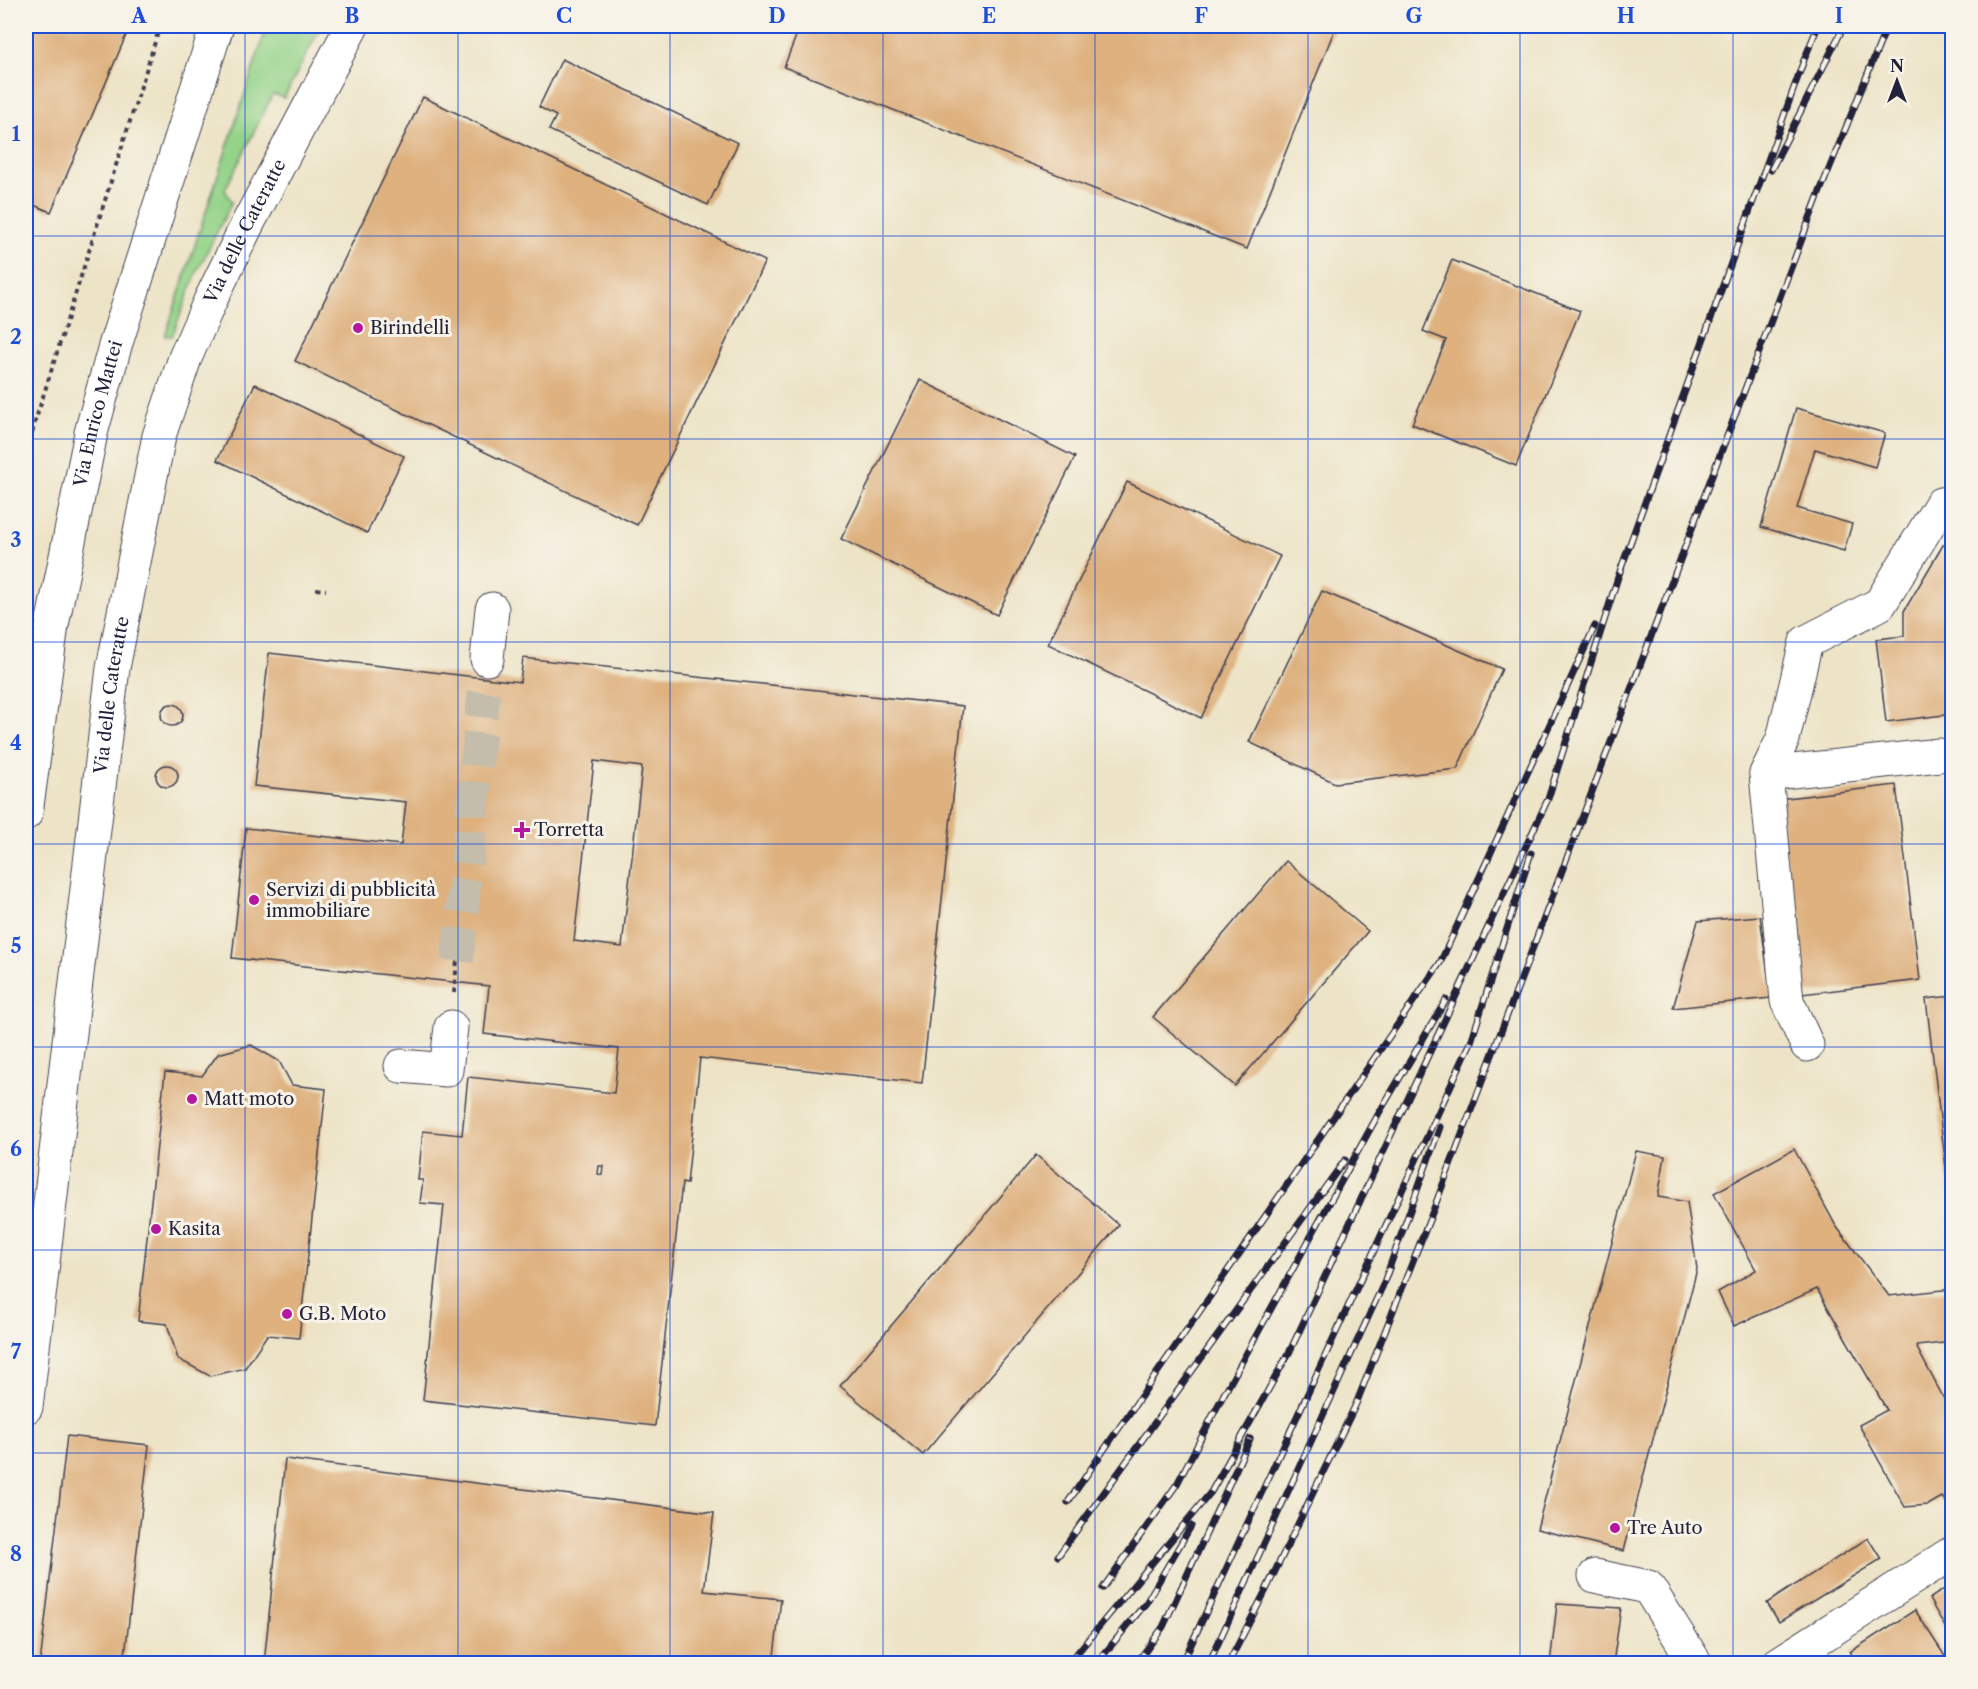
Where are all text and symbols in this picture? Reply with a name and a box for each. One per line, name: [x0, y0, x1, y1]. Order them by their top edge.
text: A: [130, 4, 147, 28]
text: B: [345, 4, 360, 28]
text: C: [556, 4, 572, 28]
text: D: [768, 4, 786, 28]
text: E: [982, 4, 996, 28]
text: F: [1194, 4, 1208, 28]
text: G: [1406, 4, 1423, 28]
text: H: [1617, 4, 1635, 28]
text: I: [1835, 4, 1843, 28]
north arrow: [1867, 51, 1927, 111]
text: N: [1890, 56, 1904, 76]
text: 1: [12, 122, 21, 146]
street label: Via delle Cateratte: [199, 155, 291, 308]
place label: Birindelli: [370, 317, 450, 339]
marker: Birindelli: [351, 321, 365, 335]
text: 2: [10, 325, 22, 349]
street label: Via Enrico Mattei: [69, 337, 127, 490]
text: 3: [10, 528, 22, 552]
street label: Via delle Cateratte: [89, 614, 134, 776]
text: 4: [10, 731, 22, 755]
place label: Torretta: [534, 819, 605, 841]
marker: Torretta: [515, 823, 529, 837]
place label: Servizi di pubblicità immobiliare: [266, 879, 436, 922]
marker: Servizi di pubblicità immobiliare: [247, 893, 261, 907]
text: 5: [10, 934, 22, 958]
place label: Matt moto: [204, 1088, 294, 1110]
marker: Matt moto: [185, 1092, 199, 1106]
text: 6: [10, 1137, 22, 1161]
place label: Kasita: [168, 1218, 221, 1240]
marker: Kasita: [149, 1222, 163, 1236]
place label: G.B. Moto: [299, 1303, 386, 1325]
marker: G.B. Moto: [280, 1307, 294, 1321]
text: 7: [11, 1340, 22, 1364]
place label: Tre Auto: [1627, 1517, 1702, 1539]
marker: Tre Auto: [1608, 1521, 1622, 1535]
text: 8: [10, 1542, 22, 1566]

